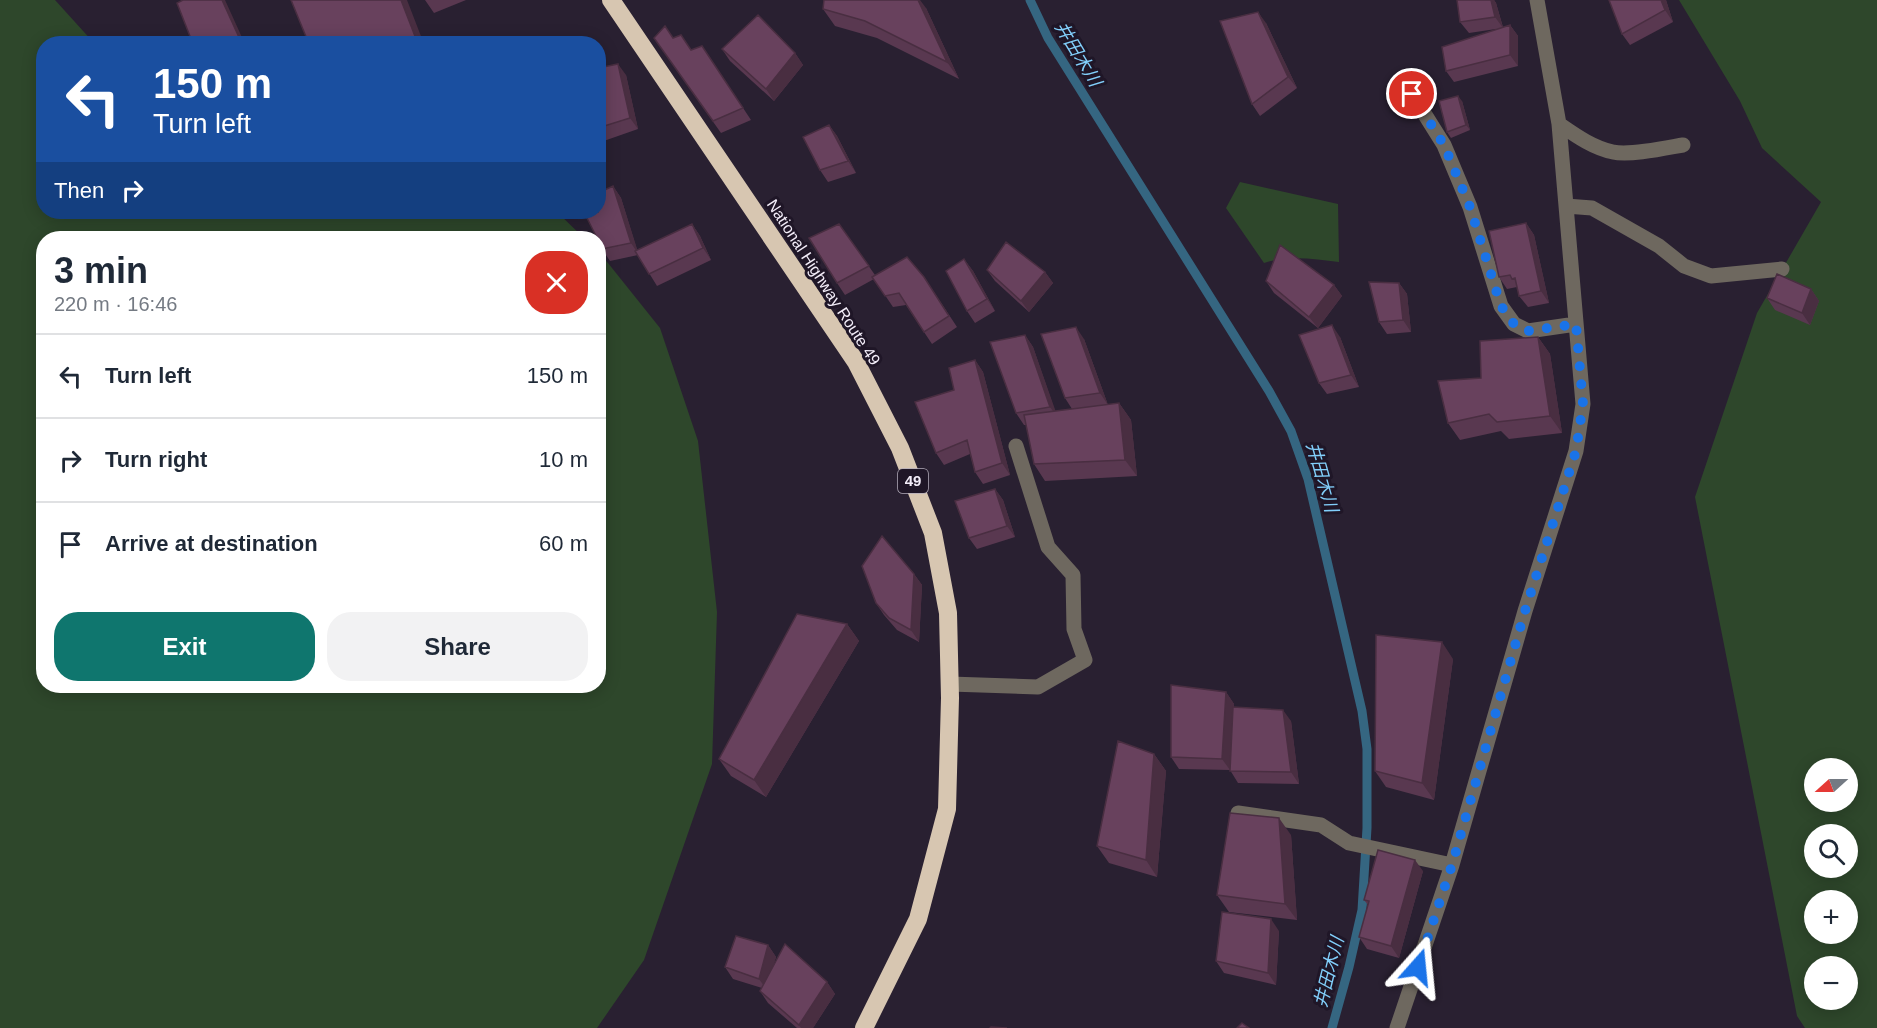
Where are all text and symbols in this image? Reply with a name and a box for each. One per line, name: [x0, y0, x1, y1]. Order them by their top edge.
water label: 井田木川: [1051, 18, 1106, 92]
icon: left: [54, 60, 132, 138]
text: 150 m: [153, 60, 272, 107]
pin: [1386, 68, 1437, 119]
icon: arrive: [1395, 77, 1428, 110]
text: Turn left: [153, 109, 251, 139]
icon: right: [116, 174, 149, 207]
text: Then: [54, 178, 104, 203]
street label: National Highway Route 49: [764, 196, 884, 368]
text: 3 min: [54, 250, 148, 291]
button: close: [525, 251, 588, 314]
text: 220 m · 16:46: [54, 293, 177, 315]
icon: left: [54, 360, 87, 393]
text: Turn left: [105, 363, 191, 388]
text: 150 m: [527, 363, 588, 388]
water label: 井田木川: [1302, 440, 1342, 516]
icon: right: [54, 444, 87, 477]
text: Turn right: [105, 447, 207, 472]
text: 10 m: [539, 447, 588, 472]
road number: 49: [898, 469, 928, 493]
icon: arrive: [54, 528, 87, 561]
text: Arrive at destination: [105, 531, 318, 556]
text: 60 m: [539, 531, 588, 556]
button: Exit: [54, 612, 315, 681]
button: Share: [327, 612, 588, 681]
north arrow: [1804, 758, 1858, 812]
map controls: [1804, 758, 1858, 1010]
button: search: [1804, 824, 1858, 878]
button: +: [1804, 890, 1858, 944]
water label: 井田木川: [1311, 933, 1348, 1009]
position arrow: [1386, 935, 1450, 999]
button: −: [1804, 956, 1858, 1010]

